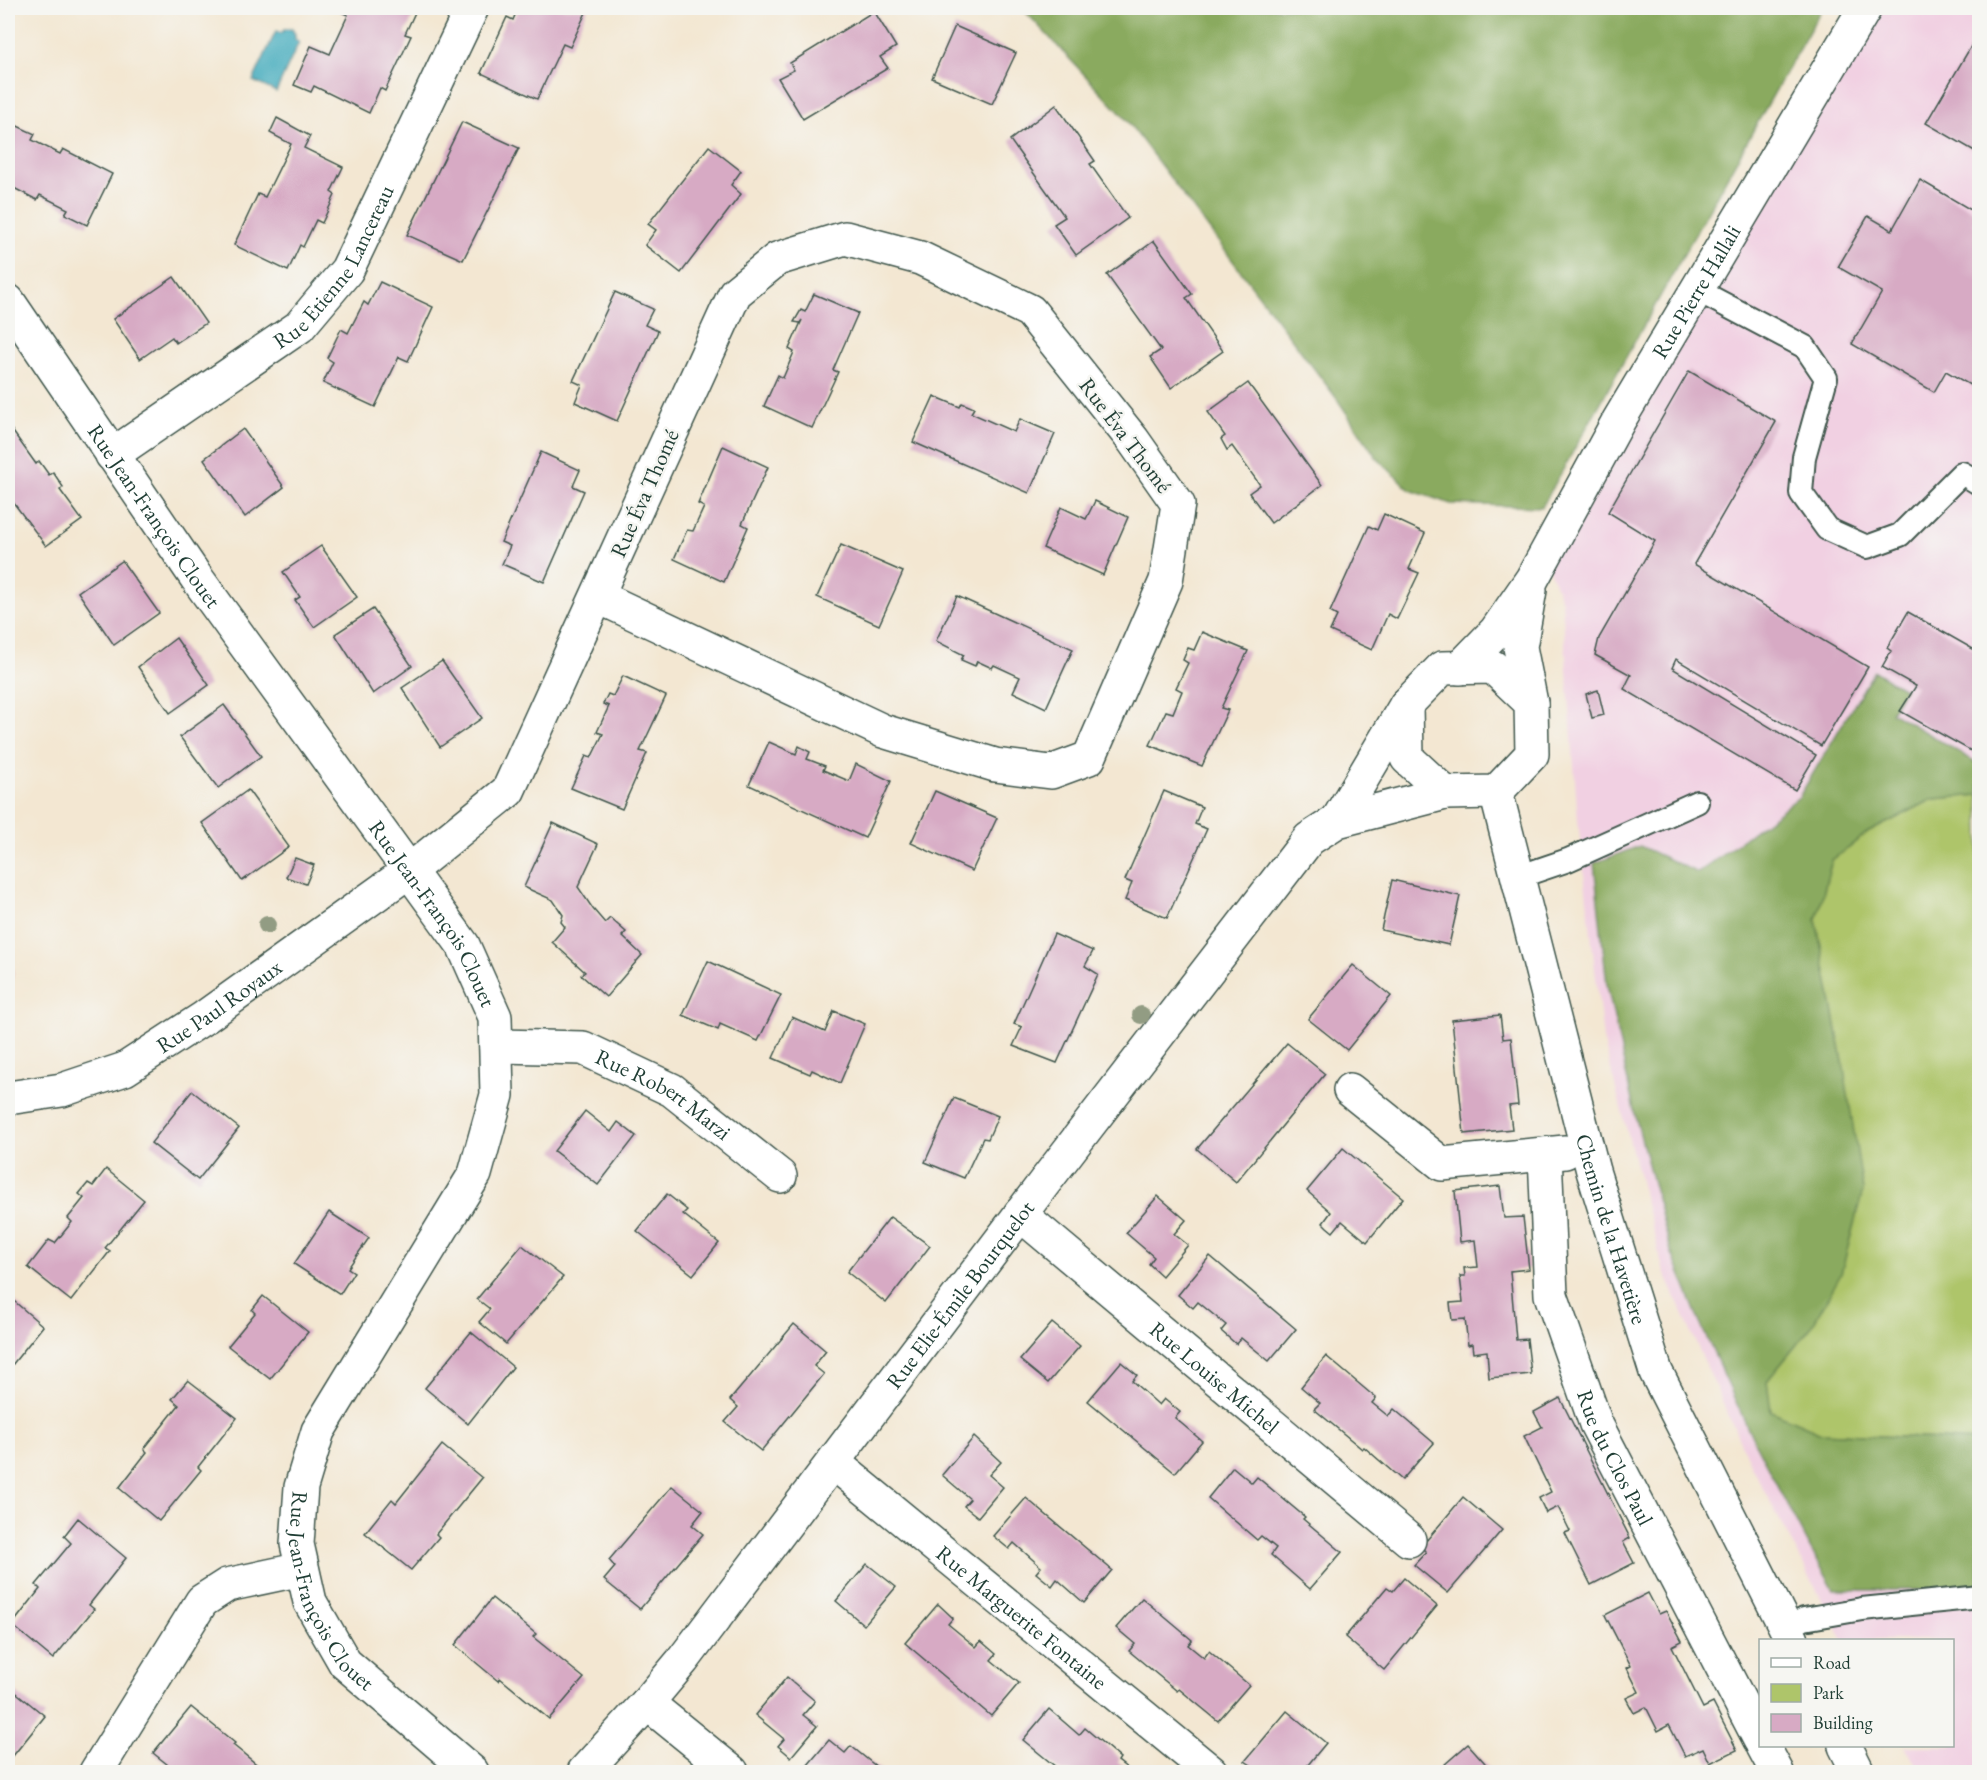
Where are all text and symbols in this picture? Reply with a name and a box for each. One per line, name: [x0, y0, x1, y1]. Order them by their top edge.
street label: Rue Etienne Lancereau: [267, 180, 401, 356]
street label: Rue Pierre Hallali: [1645, 219, 1747, 364]
street label: Rue Éva Thomé: [1073, 372, 1179, 499]
street label: Rue Jean-François Clouet: [81, 418, 228, 614]
street label: Rue Éva Thomé: [603, 424, 686, 562]
street label: Rue Jean-François Clouet: [362, 814, 503, 1011]
street label: Rue Paul Royaux: [151, 952, 288, 1060]
street label: Rue Robert Marzi: [591, 1042, 737, 1147]
street label: Chemin de la Havetière: [1569, 1131, 1654, 1328]
street label: Rue Elie-Émile Bourquelot: [879, 1195, 1041, 1395]
street label: Rue Louise Michel: [1144, 1315, 1285, 1440]
street label: Rue du Clos Paul: [1570, 1386, 1660, 1530]
street label: Rue Jean-François Clouet: [282, 1490, 380, 1697]
street label: Rue Marguerite Fontaine: [930, 1539, 1113, 1696]
legend: [1759, 1639, 1954, 1747]
text: Road: [1813, 1651, 1852, 1674]
text: Park: [1813, 1681, 1844, 1704]
text: Building: [1813, 1711, 1873, 1734]

